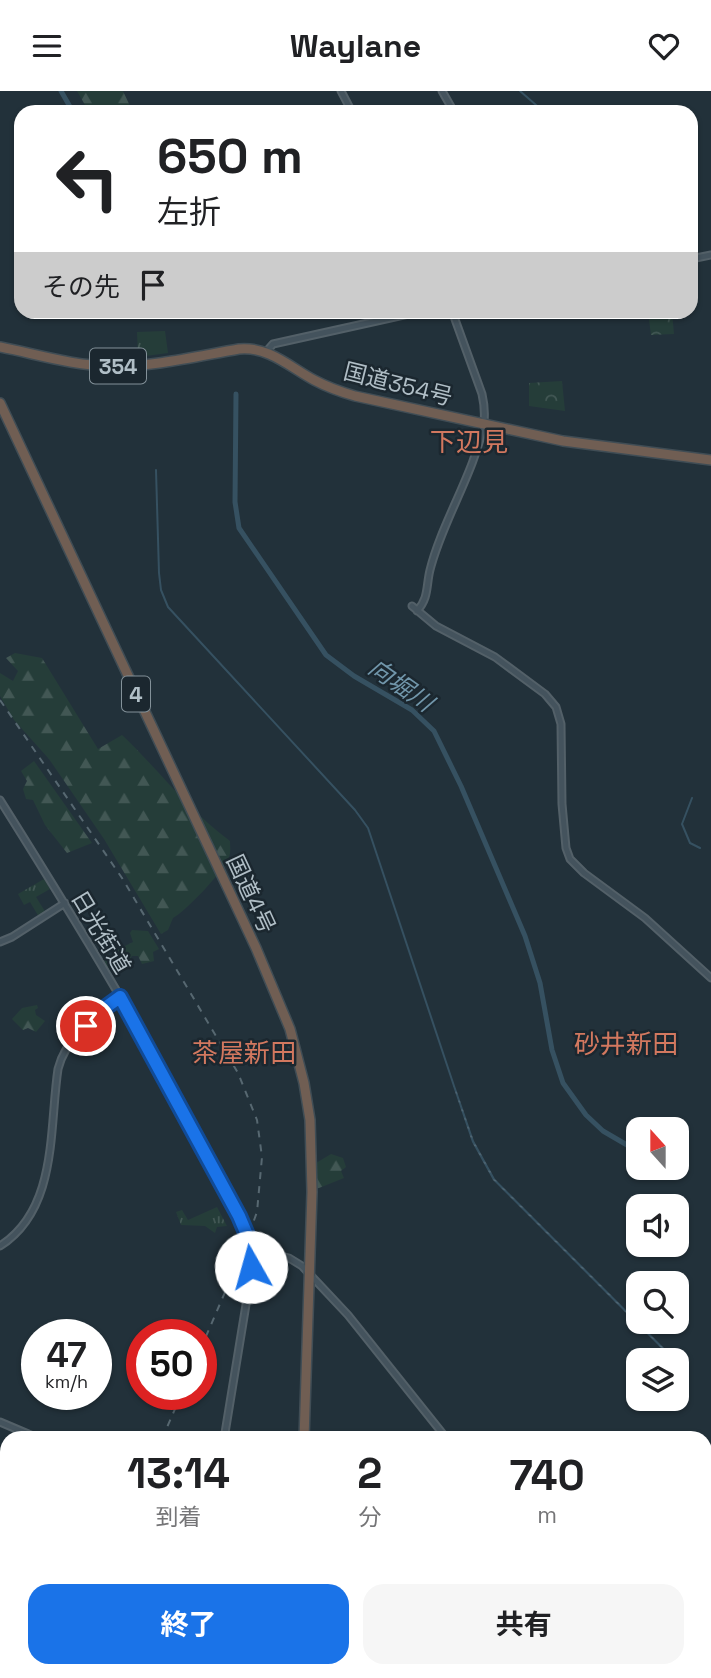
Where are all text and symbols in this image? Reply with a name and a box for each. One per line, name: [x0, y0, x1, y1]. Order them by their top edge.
text: Waylane: [290, 26, 421, 66]
icon: menu: [28, 27, 66, 65]
icon: heart: [645, 27, 683, 65]
text: 650 m: [157, 125, 303, 187]
icon: left: [42, 133, 133, 224]
text: 左折: [157, 192, 221, 232]
icon: arrive: [134, 266, 172, 304]
text: その先: [42, 270, 120, 304]
road number: 354: [90, 349, 146, 383]
street label: 国道354号: [340, 356, 456, 412]
district label: 下辺見: [430, 425, 508, 459]
water label: 向堀川: [363, 652, 442, 720]
road number: 4: [122, 677, 150, 711]
street label: 国道4号: [220, 850, 282, 938]
street label: 日光街道: [64, 885, 138, 979]
pin: [56, 996, 116, 1056]
icon: arrive: [67, 1007, 105, 1045]
district label: 砂井新田: [574, 1027, 678, 1061]
district label: 茶屋新田: [192, 1036, 296, 1070]
north arrow: [626, 1117, 690, 1179]
map controls: [626, 1117, 689, 1411]
button: sound: [626, 1194, 689, 1257]
position arrow: [214, 1230, 288, 1304]
button: search: [626, 1271, 689, 1334]
speed limit sign: 50: [126, 1319, 217, 1410]
text: 47: [46, 1333, 87, 1377]
button: layers: [626, 1348, 689, 1411]
text: km/h: [45, 1370, 88, 1393]
text: 13:14: [127, 1447, 230, 1500]
text: 2: [357, 1447, 382, 1500]
text: 740: [509, 1449, 585, 1502]
text: m: [537, 1500, 557, 1530]
text: 到着: [156, 1502, 202, 1532]
text: 分: [358, 1502, 381, 1532]
button: 終了: [28, 1584, 349, 1664]
button: 共有: [363, 1584, 684, 1664]

